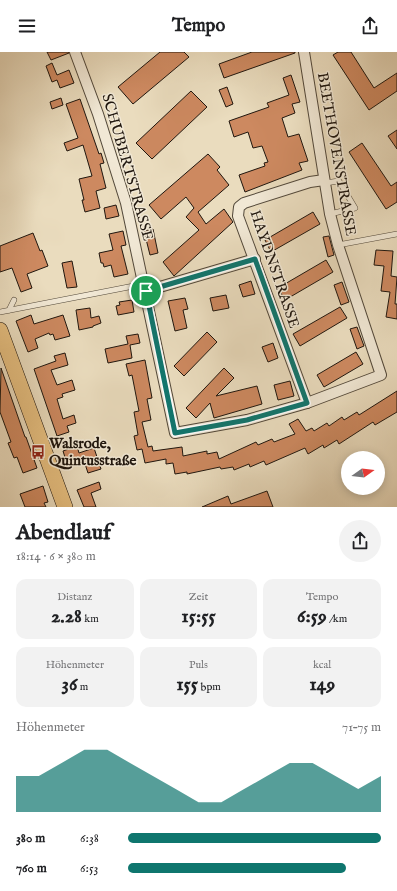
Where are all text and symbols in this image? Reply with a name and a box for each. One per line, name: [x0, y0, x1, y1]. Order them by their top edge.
icon: menu: [16, 15, 38, 37]
text: Tempo: [172, 15, 225, 38]
icon: share: [359, 15, 381, 37]
street label: BEETHOVENSTRASSE: [313, 71, 360, 237]
street label: SCHUBERTSTRASSE: [97, 91, 158, 243]
street label: HAYDNSTRASSE: [245, 208, 304, 331]
pin: [129, 274, 163, 308]
icon: arrive: [135, 280, 157, 302]
place label: Walsrode, Quintusstraße: [48, 434, 136, 470]
bus stop icon: Walsrode, Quintusstraße: [30, 444, 46, 460]
north arrow: [341, 451, 385, 495]
map controls: [341, 451, 385, 495]
text: Abendlauf: [16, 519, 111, 547]
button: share: [339, 520, 381, 562]
text: 18:14 · 6 × 380 m: [16, 548, 96, 565]
text: Distanz: [57, 590, 92, 604]
text: Zeit: [189, 590, 208, 604]
text: Tempo: [306, 590, 338, 604]
text: 2.28: [51, 604, 82, 629]
text: 15:55: [181, 604, 216, 629]
text: 6:59: [297, 604, 327, 629]
text: km: [82, 612, 99, 626]
text: /km: [327, 612, 347, 626]
text: Höhenmeter: [46, 658, 104, 672]
text: Puls: [189, 658, 208, 672]
text: kcal: [313, 658, 331, 672]
text: 36: [61, 672, 77, 697]
text: 155: [176, 672, 198, 697]
text: 149: [309, 672, 335, 697]
text: m: [77, 680, 88, 694]
text: bpm: [198, 680, 221, 694]
text: Höhenmeter: [16, 719, 85, 736]
text: 71–75 m: [342, 719, 381, 736]
text: 380 m: [16, 830, 45, 847]
text: 6:38: [80, 830, 99, 847]
text: 760 m: [16, 860, 47, 877]
text: 6:53: [80, 860, 98, 877]

